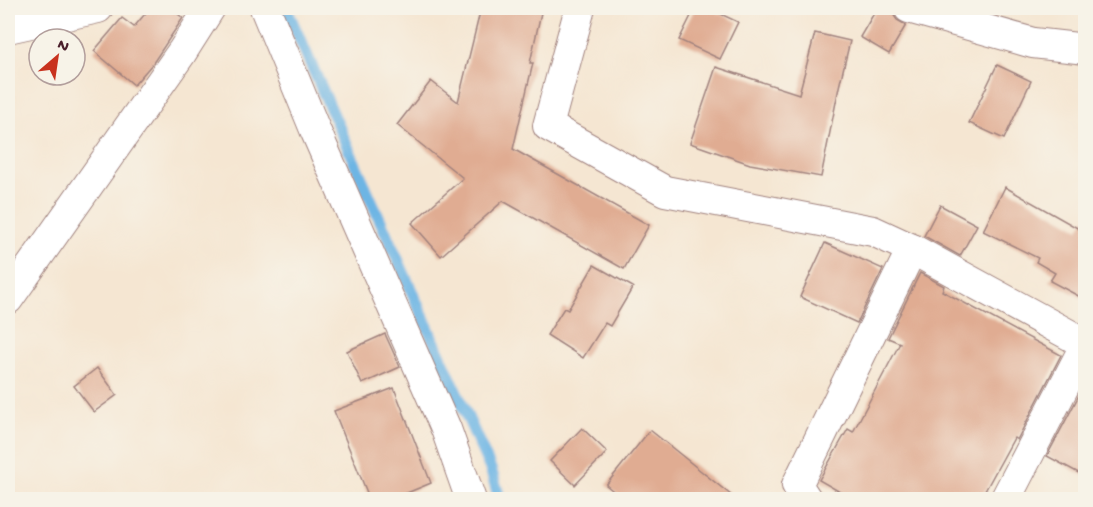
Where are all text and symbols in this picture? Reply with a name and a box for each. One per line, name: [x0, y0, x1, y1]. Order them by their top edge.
north arrow: [27, 27, 87, 87]
text: N: [53, 36, 72, 58]

